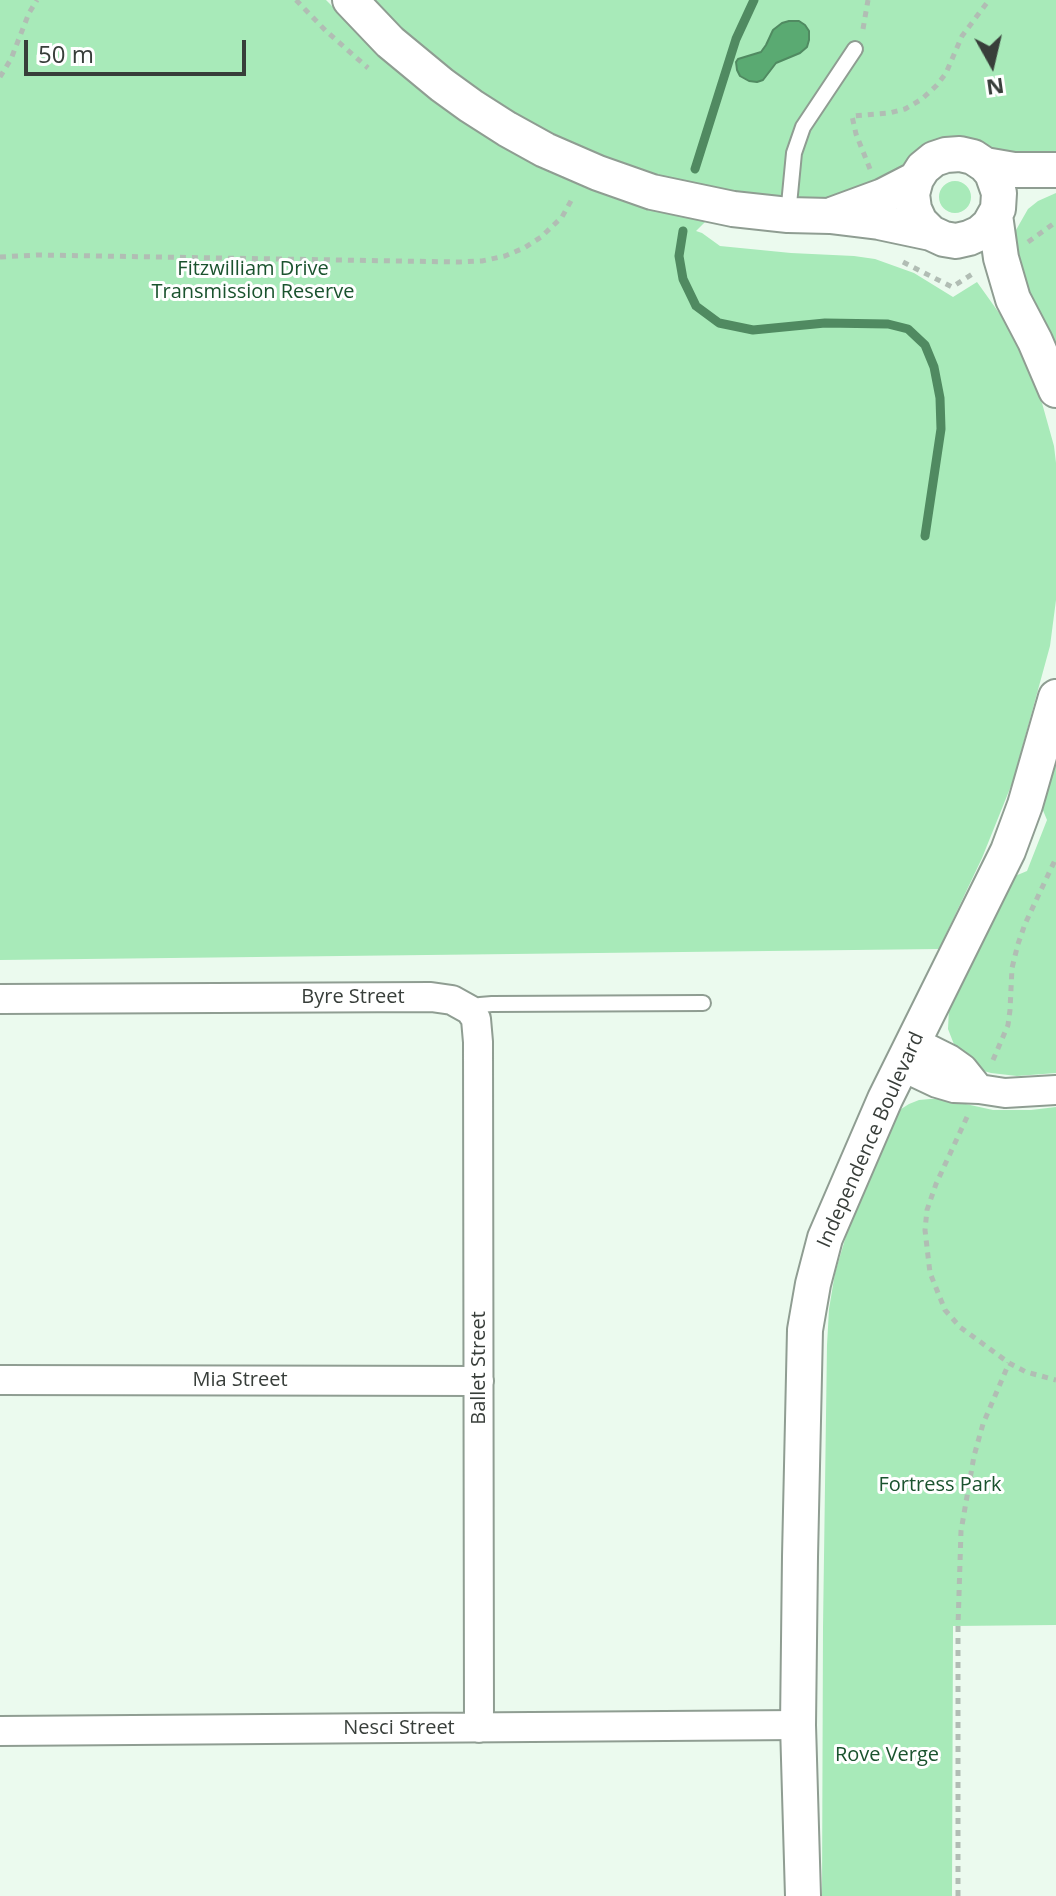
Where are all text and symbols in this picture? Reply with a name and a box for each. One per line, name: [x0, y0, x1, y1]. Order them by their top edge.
scale bar: [28, 24, 250, 74]
north arrow: [952, 24, 1032, 104]
text: 50 m: [38, 37, 94, 70]
text: N: [984, 72, 1006, 104]
park label: Fitzwilliam Drive Transmission Reserve: [152, 257, 354, 304]
street label: Byre Street: [301, 985, 405, 1009]
street label: Independence Boulevard: [812, 1028, 930, 1252]
street label: Ballet Street: [467, 1311, 491, 1425]
street label: Mia Street: [192, 1368, 288, 1392]
park label: Fortress Park: [878, 1473, 1002, 1497]
street label: Nesci Street: [343, 1716, 455, 1740]
park label: Rove Verge: [835, 1743, 939, 1767]

